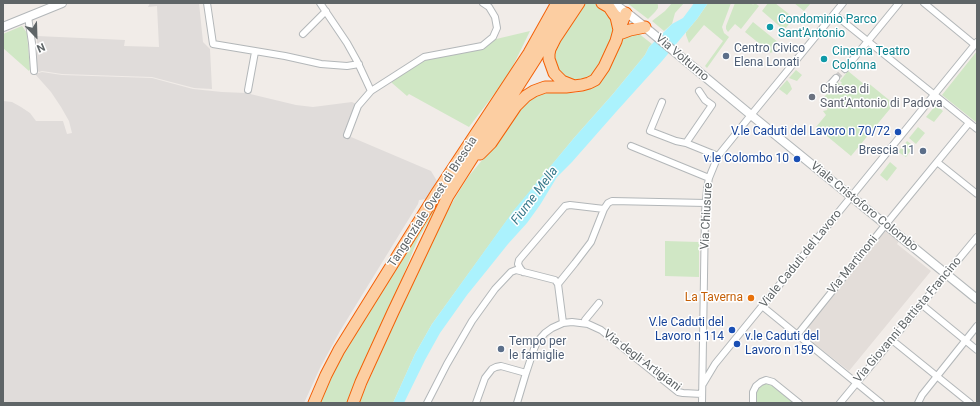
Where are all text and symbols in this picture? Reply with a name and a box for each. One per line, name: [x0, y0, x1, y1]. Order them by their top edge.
place label: Condominio Parco Sant'Antonio: [778, 13, 877, 41]
north arrow: [16, 16, 56, 56]
marker: Condominio Parco Sant'Antonio: [765, 22, 775, 32]
street label: Via Volturno: [652, 32, 712, 84]
text: N: [35, 40, 47, 55]
place label: Centro Civico Elena Lonati: [734, 42, 805, 70]
place label: Cinema Teatro Colonna: [832, 45, 910, 73]
marker: Centro Civico Elena Lonati: [721, 51, 731, 61]
marker: Cinema Teatro Colonna: [819, 54, 829, 64]
place label: Chiesa di Sant'Antonio di Padova: [820, 83, 943, 111]
marker: Chiesa di Sant'Antonio di Padova: [807, 92, 817, 102]
place label: V.le Caduti del Lavoro n 70/72: [731, 125, 890, 139]
marker: V.le Caduti del Lavoro n 70/72: [893, 127, 903, 137]
street label: Tangenziale Ovest di Brescia: [385, 134, 481, 270]
place label: Brescia 11: [859, 144, 915, 158]
marker: Brescia 11: [918, 146, 928, 156]
place label: v.le Colombo 10: [703, 152, 789, 166]
marker: v.le Colombo 10: [792, 154, 802, 164]
street label: Viale Cristoforo Colombo: [807, 159, 921, 255]
water label: Fiume Mella: [508, 164, 562, 228]
street label: Via Chiusure: [698, 182, 716, 250]
street label: Viale Caduti del Lavoro: [757, 207, 845, 311]
street label: Via Martinoni: [825, 233, 881, 297]
street label: Via Giovanni Battista Francino: [851, 254, 965, 386]
place label: La Taverna: [685, 291, 743, 305]
marker: La Taverna: [746, 293, 756, 303]
place label: V.le Caduti del Lavoro n 114: [649, 316, 724, 344]
marker: V.le Caduti del Lavoro n 114: [727, 325, 737, 335]
street label: Via degli Artigiani: [600, 327, 684, 395]
place label: v.le Caduti del Lavoro n 159: [745, 330, 819, 358]
place label: Tempo per le famiglie: [509, 335, 566, 363]
marker: v.le Caduti del Lavoro n 159: [732, 339, 742, 349]
marker: Tempo per le famiglie: [496, 344, 506, 354]

